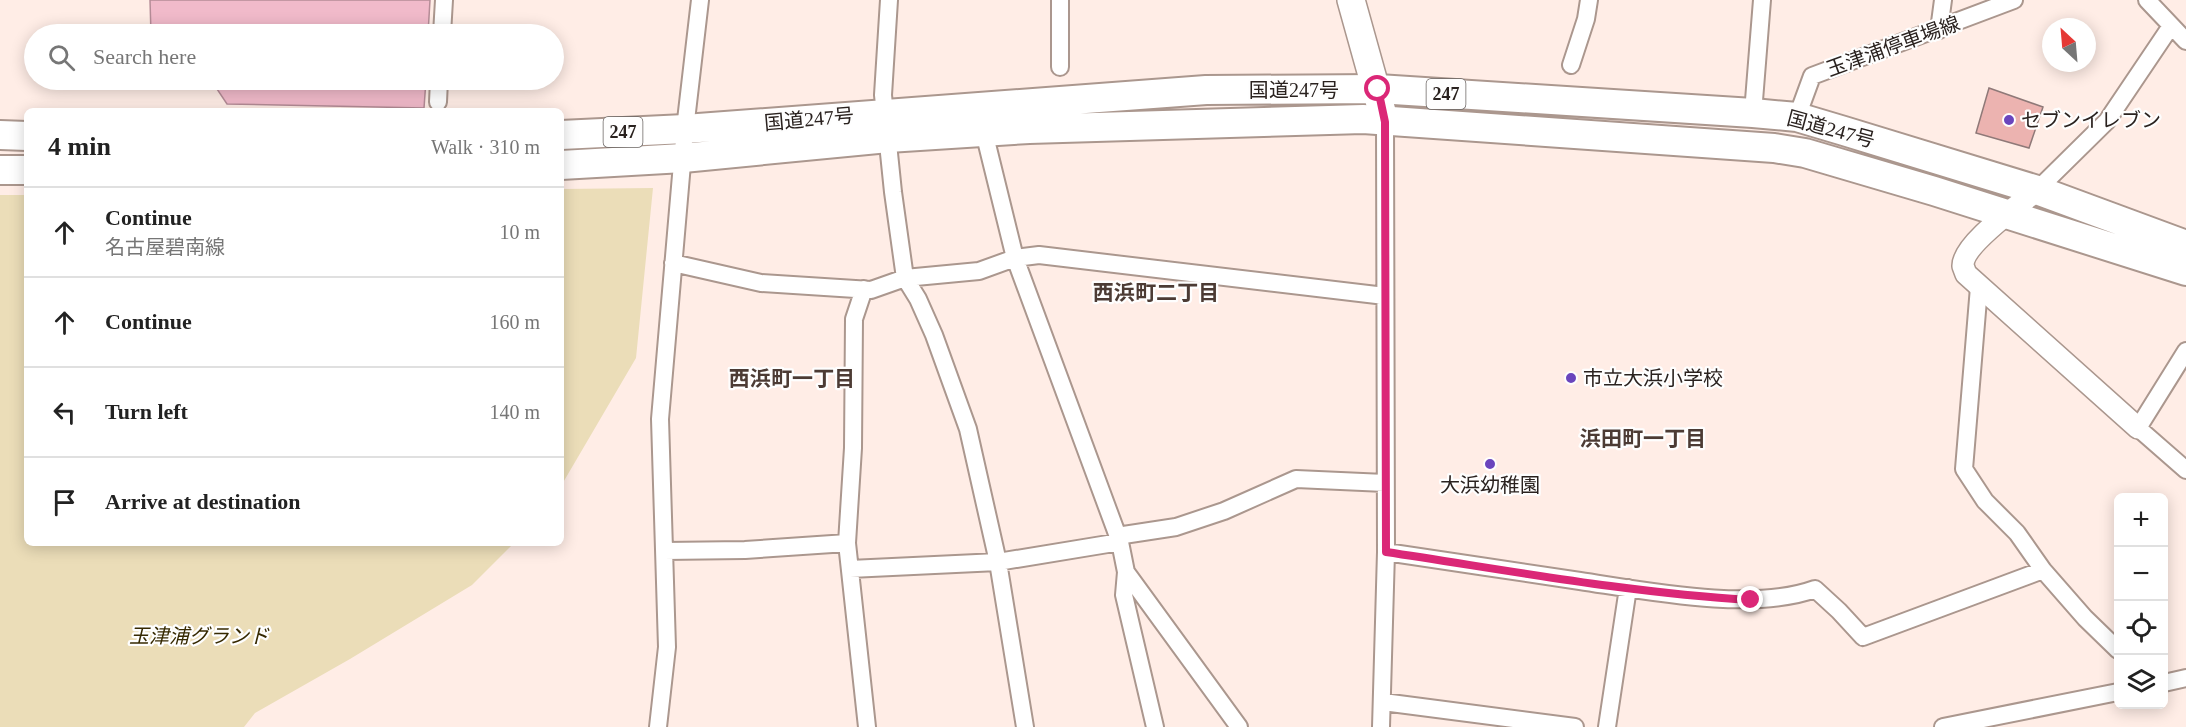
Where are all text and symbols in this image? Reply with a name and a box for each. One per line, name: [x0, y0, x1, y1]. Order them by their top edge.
street label: 玉津浦停車場線: [1823, 12, 1963, 80]
north arrow: [2042, 18, 2096, 72]
search box: [24, 24, 564, 90]
icon: search: [45, 41, 78, 74]
text: Search here: [93, 44, 196, 69]
route start: [1364, 75, 1390, 101]
street label: 国道247号: [1249, 79, 1339, 101]
road number: 247: [1426, 79, 1466, 109]
street label: 国道247号: [763, 104, 855, 134]
street label: 国道247号: [1785, 107, 1877, 151]
place label: セブンイレブン: [2021, 109, 2161, 131]
marker: セブンイレブン: [2002, 113, 2016, 127]
road number: 247: [604, 117, 642, 147]
text: 4 min: [48, 132, 111, 161]
text: Walk · 310 m: [431, 136, 540, 158]
text: Continue: [105, 205, 192, 230]
icon: ahead: [48, 216, 81, 249]
text: 10 m: [499, 221, 540, 243]
text: 名古屋碧南線: [105, 236, 225, 258]
district label: 西浜町二丁目: [1093, 281, 1219, 305]
icon: ahead: [48, 306, 81, 339]
text: Continue: [105, 309, 192, 334]
text: 160 m: [489, 311, 540, 333]
district label: 西浜町一丁目: [729, 367, 855, 391]
place label: 市立大浜小学校: [1583, 367, 1723, 389]
marker: 市立大浜小学校: [1564, 371, 1578, 385]
icon: left: [48, 396, 81, 429]
text: Turn left: [105, 399, 188, 424]
text: 140 m: [489, 401, 540, 423]
district label: 浜田町一丁目: [1580, 427, 1706, 451]
marker: 大浜幼稚園: [1483, 457, 1497, 471]
place label: 大浜幼稚園: [1440, 474, 1540, 496]
icon: arrive: [48, 486, 81, 519]
text: Arrive at destination: [105, 489, 301, 514]
map controls: [2114, 493, 2168, 709]
button: +: [2114, 493, 2168, 547]
button: −: [2114, 547, 2168, 601]
route end: [1737, 586, 1763, 612]
button: locate: [2114, 601, 2168, 655]
park label: 玉津浦グランド: [129, 625, 270, 647]
button: layers: [2114, 655, 2168, 709]

